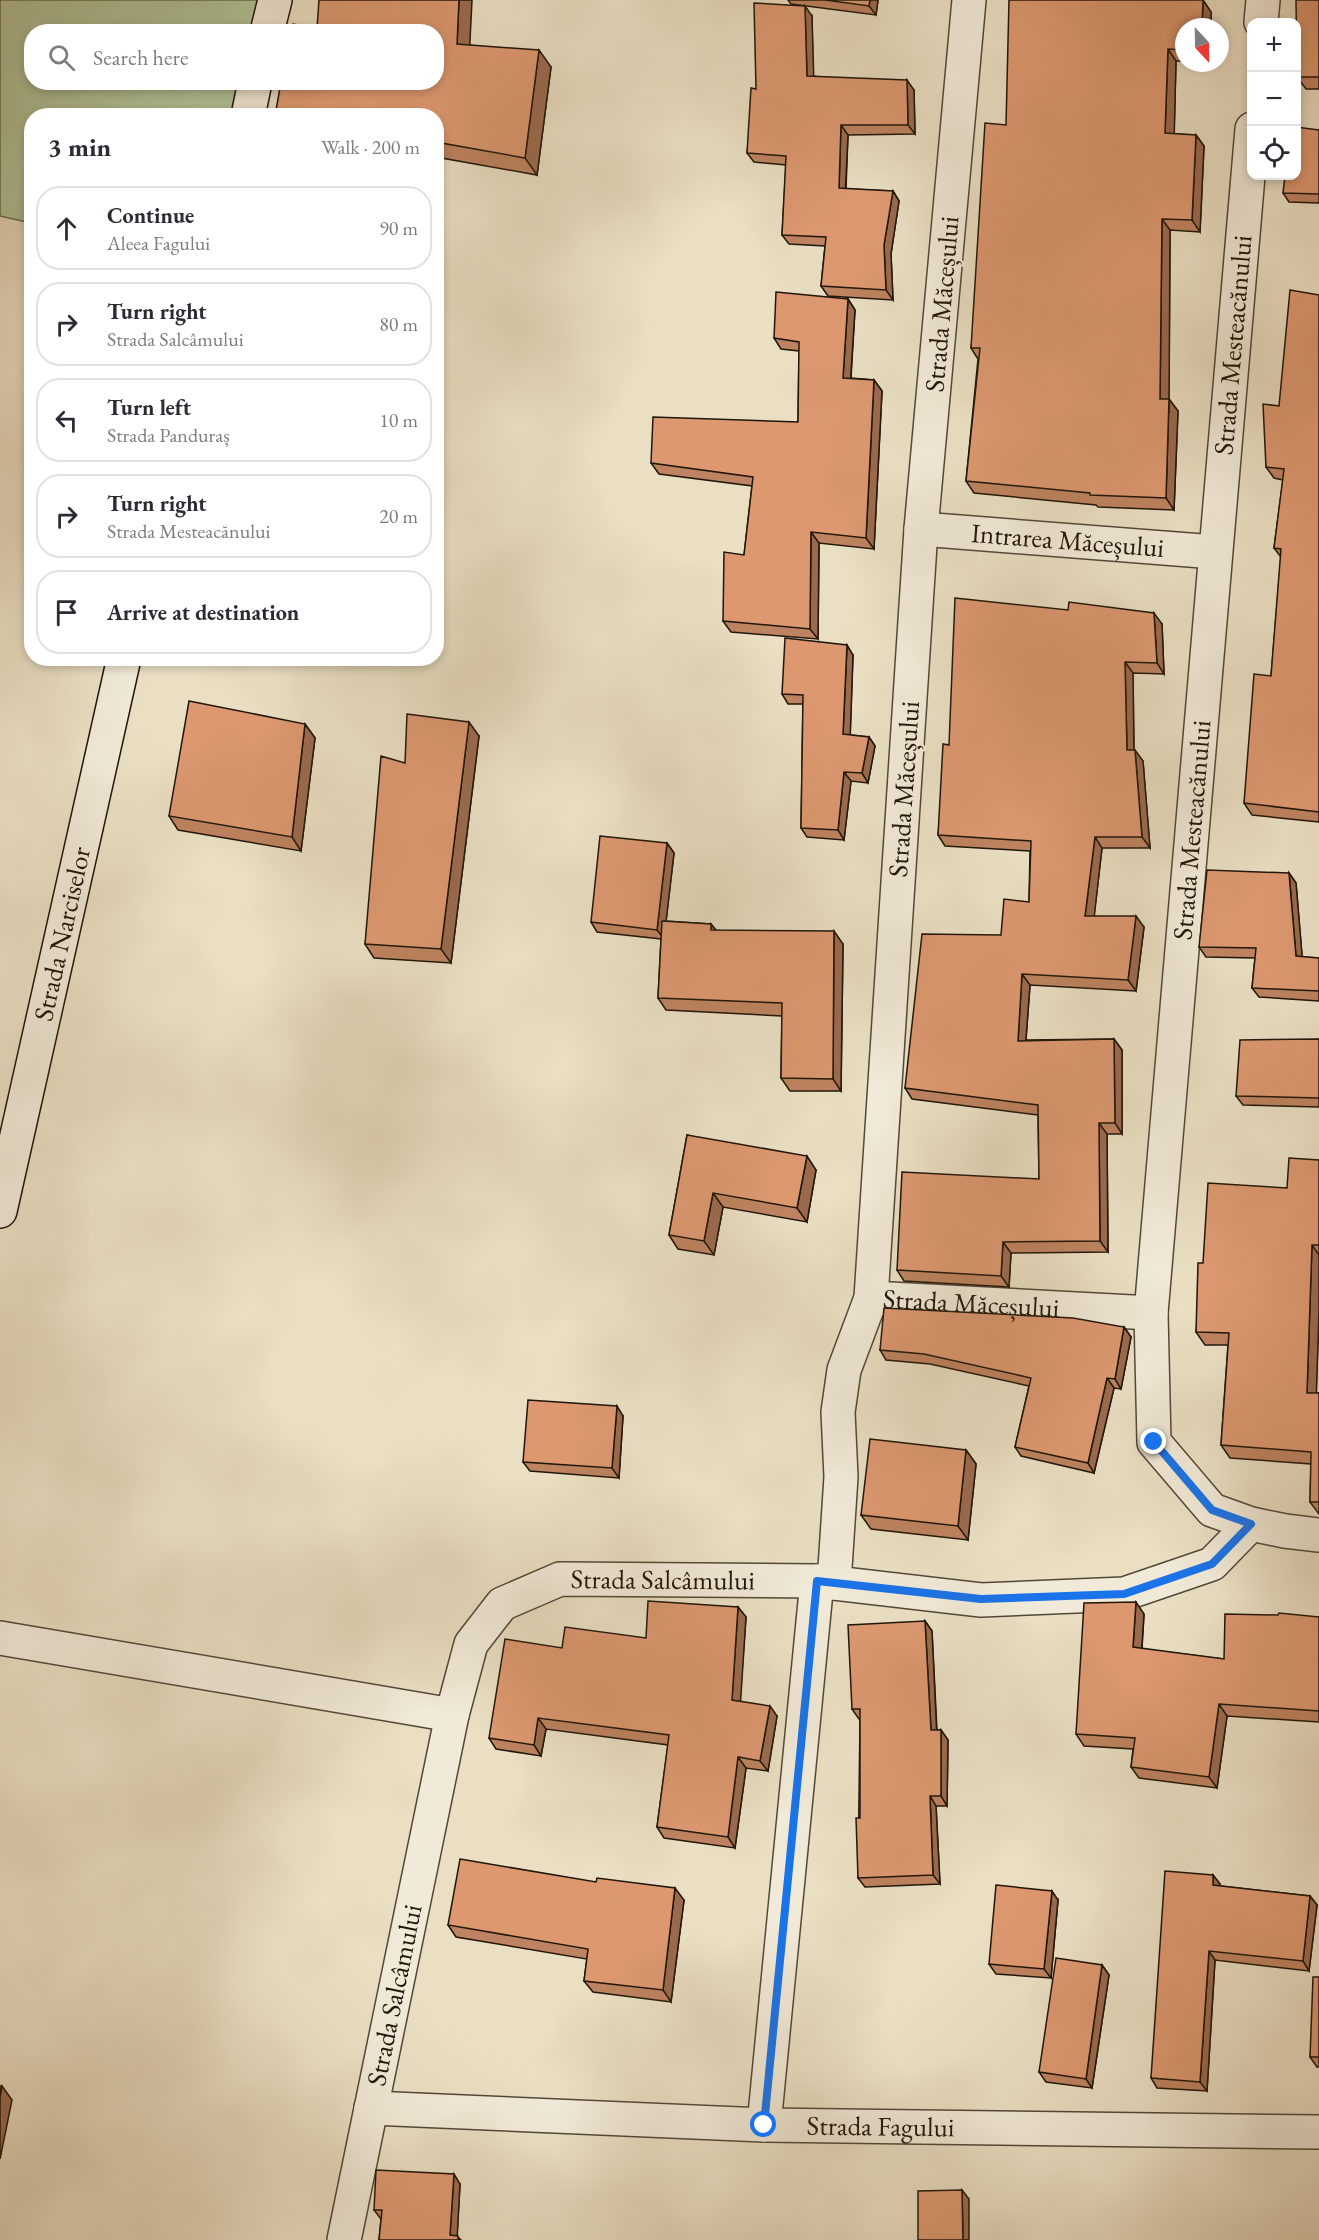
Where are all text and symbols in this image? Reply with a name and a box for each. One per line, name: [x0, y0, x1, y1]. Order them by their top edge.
north arrow: [1175, 18, 1229, 72]
map controls: [1247, 18, 1301, 180]
button: +: [1247, 18, 1301, 72]
search box: [24, 24, 444, 90]
icon: search: [45, 41, 78, 74]
text: Search here: [93, 43, 188, 72]
button: −: [1247, 72, 1301, 126]
button: locate: [1247, 126, 1301, 180]
text: 3 min: [48, 130, 111, 164]
text: Walk · 200 m: [321, 134, 420, 160]
text: Continue: [107, 201, 194, 230]
icon: ahead: [50, 212, 83, 245]
street label: Strada Măceșului: [916, 214, 967, 393]
text: 90 m: [379, 215, 418, 241]
text: Aleea Fagului: [107, 230, 210, 256]
street label: Strada Mesteacănului: [1205, 233, 1260, 456]
text: Turn right: [107, 297, 206, 326]
icon: right: [50, 308, 83, 341]
text: 80 m: [379, 311, 418, 337]
text: Strada Salcâmului: [107, 326, 244, 352]
text: Turn left: [107, 393, 191, 422]
icon: left: [50, 404, 83, 437]
text: 10 m: [379, 407, 418, 433]
text: Strada Panduraș: [107, 422, 230, 448]
text: Turn right: [107, 489, 206, 518]
icon: right: [50, 500, 83, 533]
text: 20 m: [379, 503, 418, 529]
street label: Intrarea Măceșului: [970, 515, 1166, 565]
text: Strada Mesteacănului: [107, 518, 270, 544]
icon: arrive: [50, 596, 83, 629]
text: Arrive at destination: [107, 598, 299, 627]
street label: Strada Măceșului: [880, 699, 927, 878]
street label: Strada Mesteacănului: [1164, 718, 1219, 941]
street label: Strada Narciselor: [25, 843, 98, 1024]
street label: Strada Măceșului: [882, 1281, 1061, 1325]
route end: [1140, 1428, 1166, 1454]
street label: Strada Salcâmului: [570, 1561, 756, 1598]
street label: Strada Salcâmului: [358, 1901, 430, 2089]
street label: Strada Fagului: [806, 2108, 955, 2144]
route start: [750, 2111, 776, 2137]

